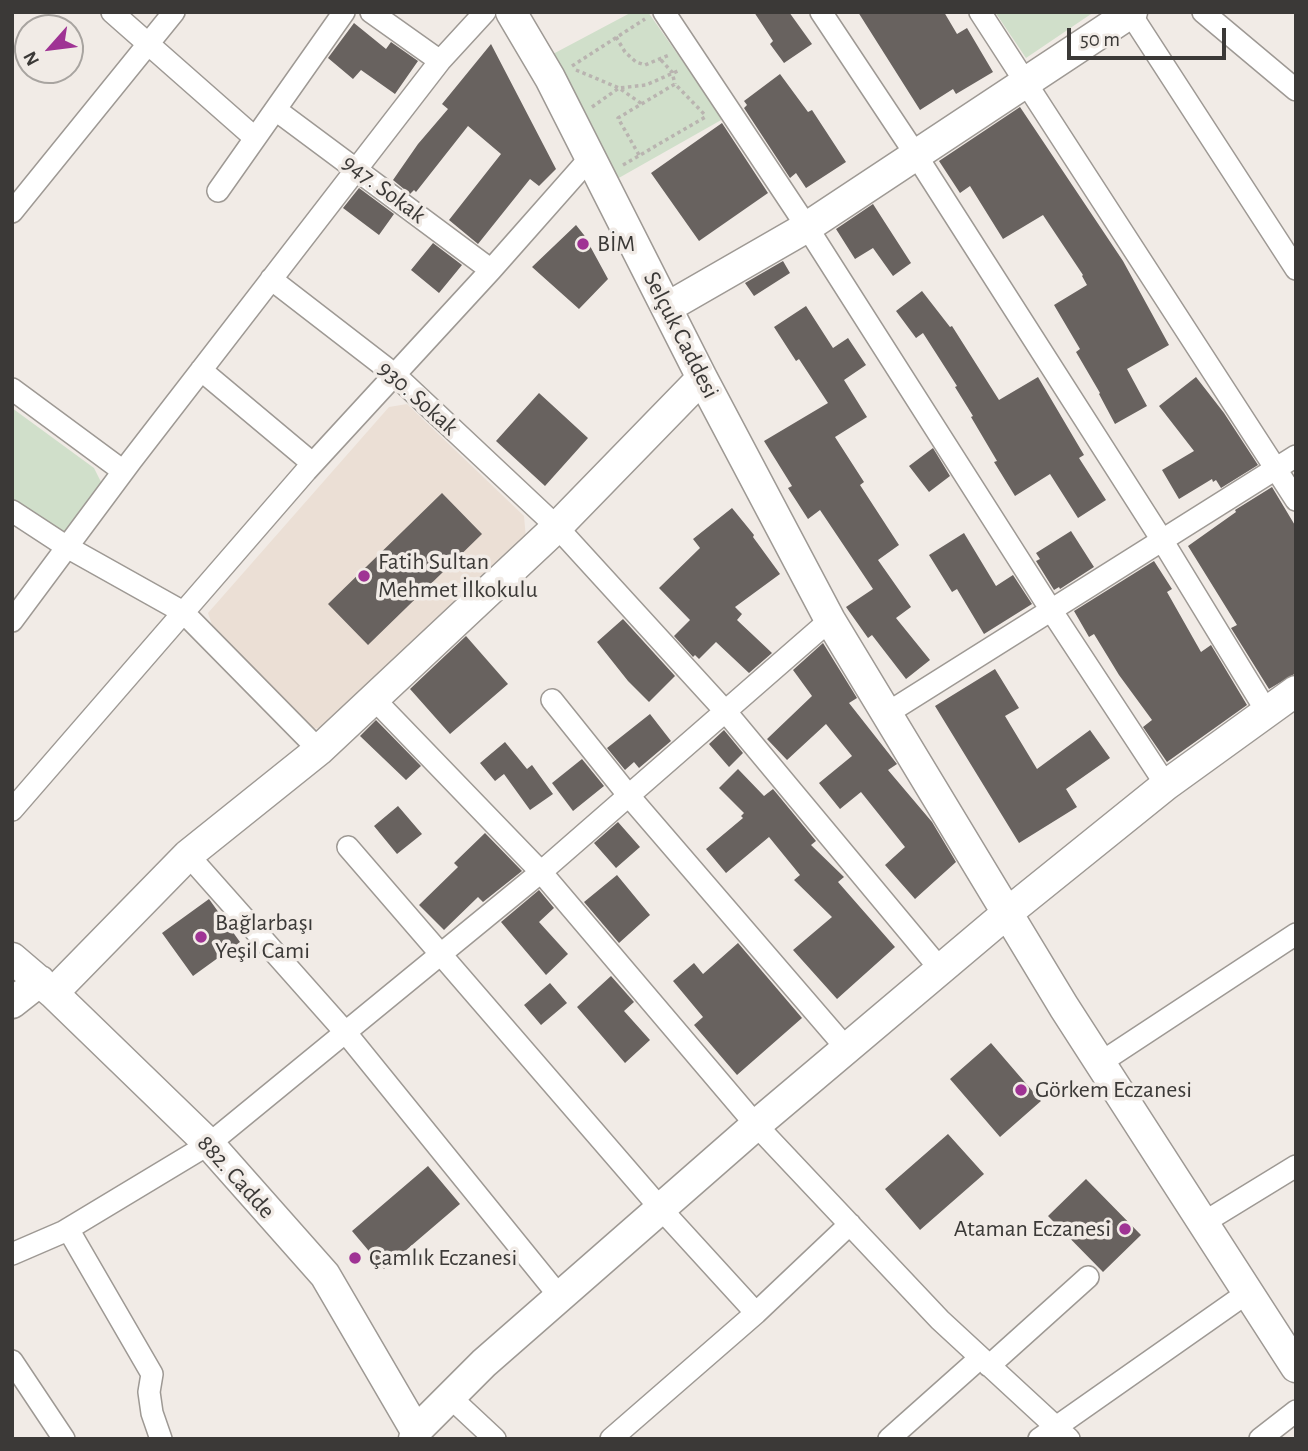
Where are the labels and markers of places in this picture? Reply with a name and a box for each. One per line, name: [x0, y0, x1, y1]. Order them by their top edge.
place label: BİM: [597, 230, 635, 258]
marker: BİM: [575, 236, 591, 252]
place label: Fatih Sultan Mehmet İlkokulu: [378, 548, 538, 604]
marker: Fatih Sultan Mehmet İlkokulu: [356, 568, 372, 584]
place label: Bağlarbaşı Yeşil Cami: [215, 909, 313, 965]
marker: Bağlarbaşı Yeşil Cami: [193, 929, 209, 945]
place label: Görkem Eczanesi: [1035, 1076, 1192, 1104]
marker: Görkem Eczanesi: [1013, 1082, 1029, 1098]
place label: Ataman Eczanesi: [954, 1215, 1111, 1243]
marker: Ataman Eczanesi: [1117, 1221, 1133, 1237]
place label: Çamlık Eczanesi: [369, 1244, 517, 1272]
marker: Çamlık Eczanesi: [347, 1250, 363, 1266]

